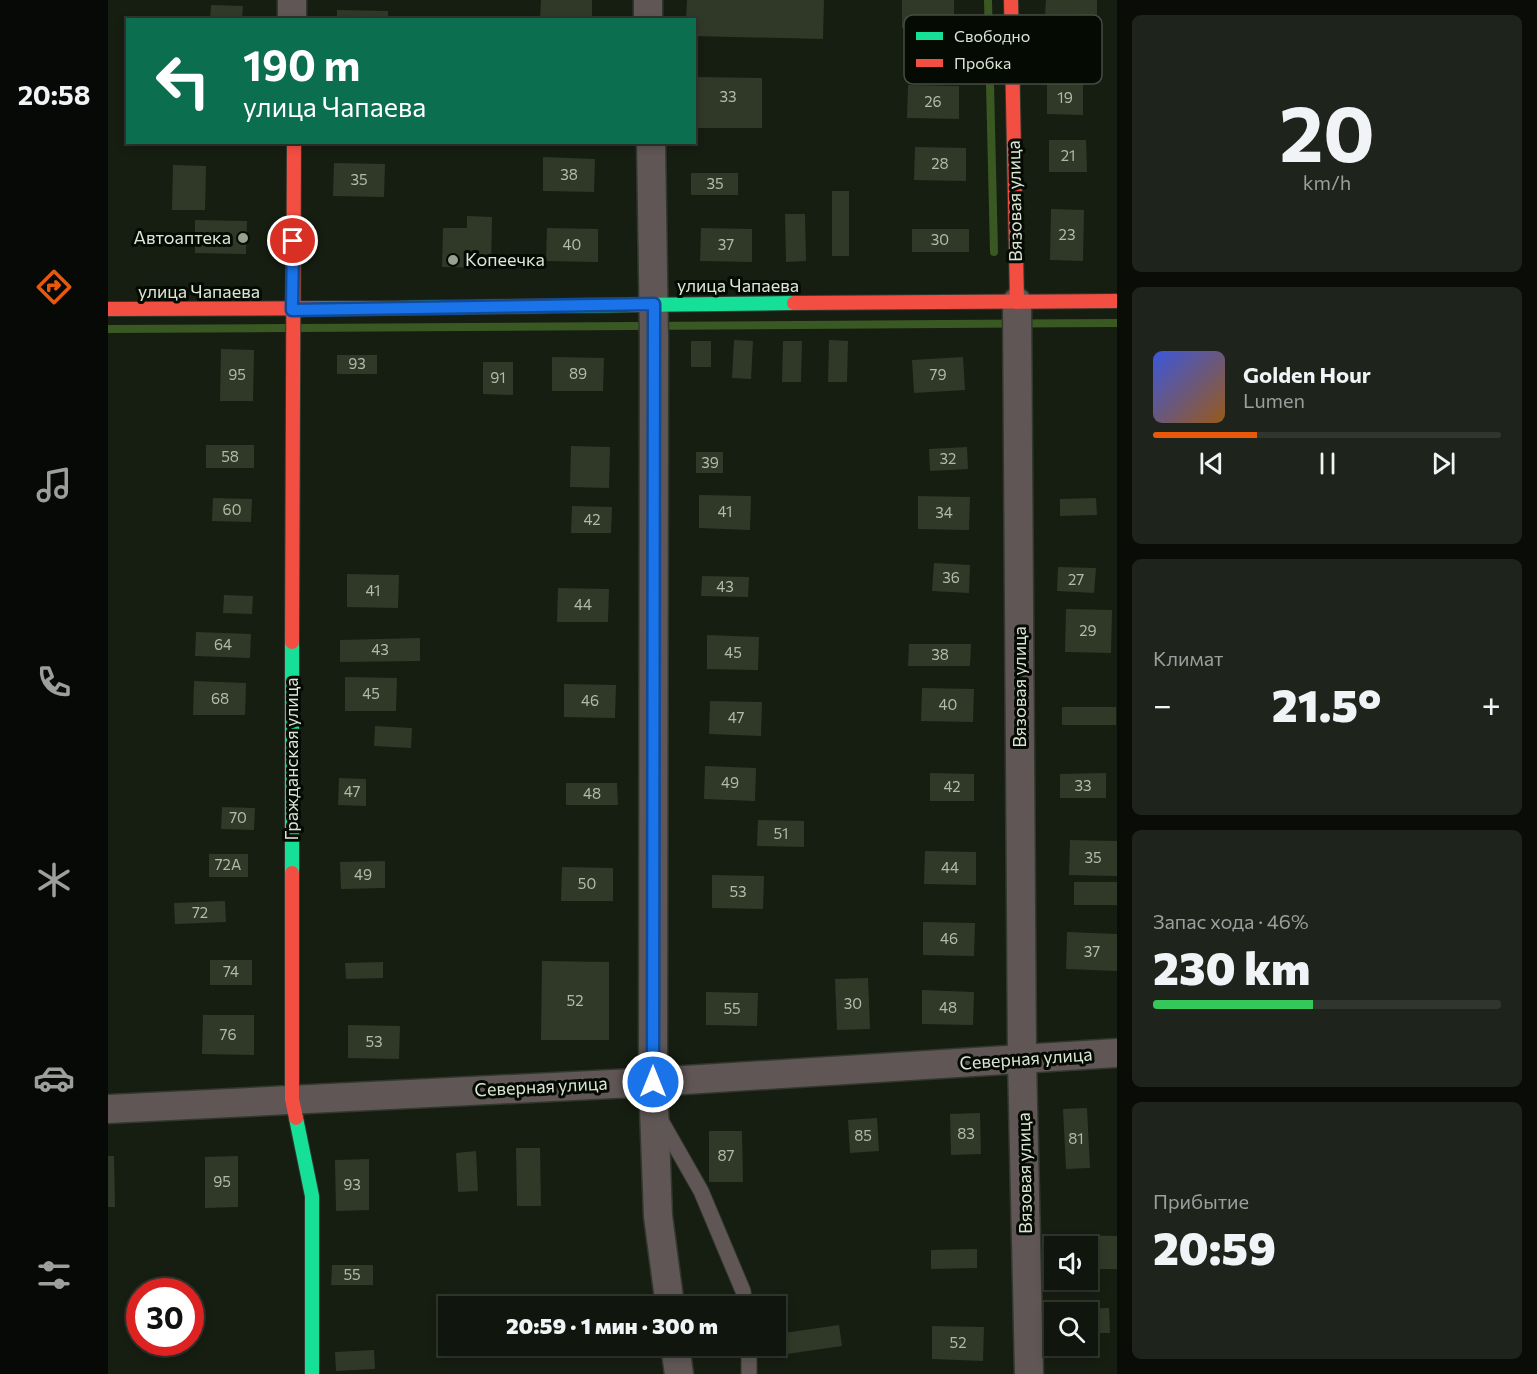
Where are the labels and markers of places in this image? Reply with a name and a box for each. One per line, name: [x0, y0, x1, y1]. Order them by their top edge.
pin: [267, 215, 318, 266]
place label: Автоаптека: [134, 226, 231, 248]
marker: Автоаптека: [236, 231, 250, 245]
place label: Копеечка: [465, 248, 545, 270]
marker: Копеечка: [446, 253, 460, 267]

